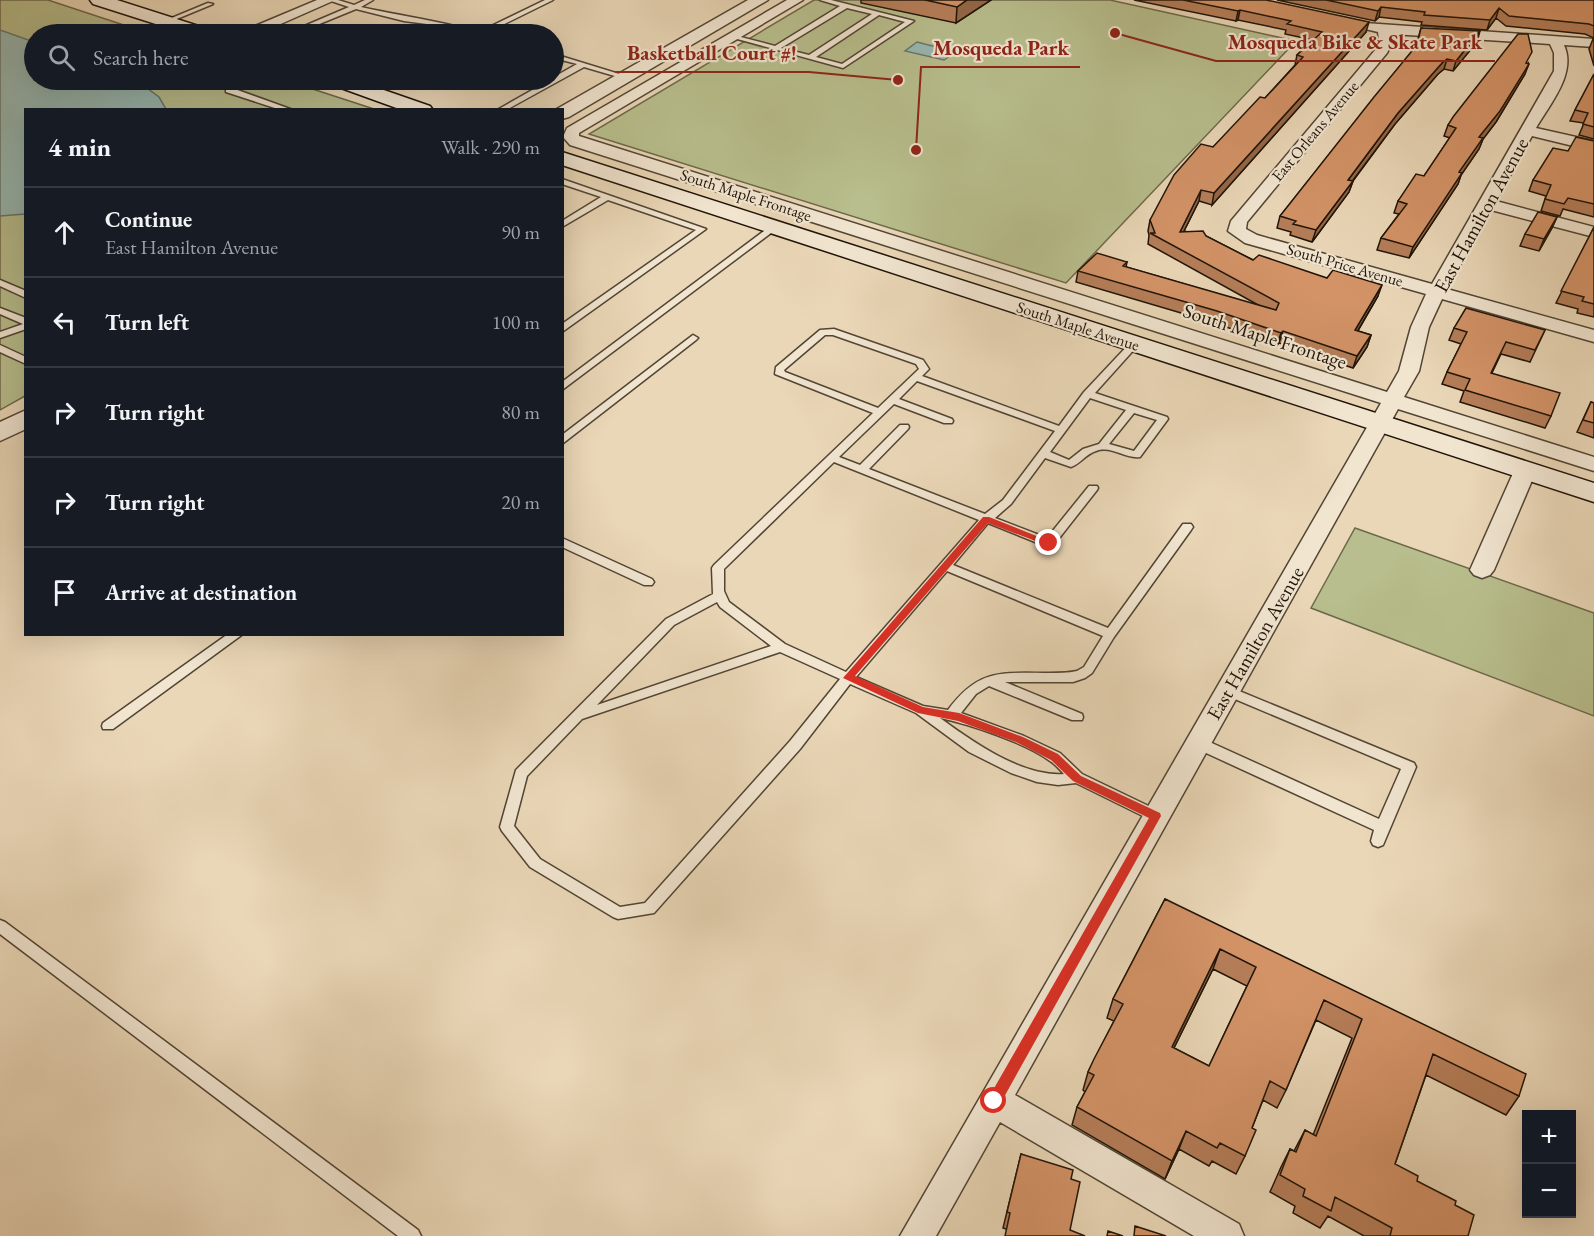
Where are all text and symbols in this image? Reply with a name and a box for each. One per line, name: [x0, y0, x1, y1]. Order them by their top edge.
callout: Mosqueda Bike & Skate Park: [1216, 22, 1495, 61]
search box: [24, 24, 564, 90]
callout: Mosqueda Park: [921, 28, 1080, 67]
text: Mosqueda Bike & Skate Park: [1228, 28, 1483, 55]
callout: Basketball Court #!: [615, 33, 809, 72]
text: Mosqueda Park: [933, 34, 1069, 61]
text: Basketball Court #!: [627, 39, 797, 66]
icon: search: [45, 41, 78, 74]
text: Search here: [93, 43, 188, 72]
street label: East Orleans Avenue: [1267, 76, 1363, 186]
text: 4 min: [48, 130, 111, 164]
street label: East Hamilton Avenue: [1428, 133, 1534, 297]
text: Walk · 290 m: [441, 134, 540, 160]
street label: South Maple Frontage: [678, 164, 814, 226]
text: Continue: [105, 205, 192, 234]
icon: ahead: [48, 216, 81, 249]
text: 90 m: [501, 219, 540, 245]
text: East Hamilton Avenue: [105, 234, 278, 260]
street label: South Price Avenue: [1284, 238, 1406, 292]
street label: South Maple Avenue: [1014, 296, 1142, 356]
street label: South Maple Frontage: [1180, 297, 1350, 375]
icon: left: [48, 306, 81, 339]
text: Turn left: [105, 308, 189, 337]
text: 100 m: [492, 309, 540, 335]
icon: right: [48, 396, 81, 429]
text: Turn right: [105, 398, 204, 427]
text: 80 m: [501, 399, 540, 425]
icon: right: [48, 486, 81, 519]
text: Turn right: [105, 488, 204, 517]
text: 20 m: [501, 489, 540, 515]
route end: [1035, 529, 1061, 555]
street label: East Hamilton Avenue: [1200, 561, 1310, 724]
icon: arrive: [48, 576, 81, 609]
text: Arrive at destination: [105, 578, 297, 607]
route start: [980, 1087, 1006, 1113]
map controls: [1522, 1110, 1576, 1218]
button: +: [1522, 1110, 1576, 1164]
button: −: [1522, 1164, 1576, 1218]

